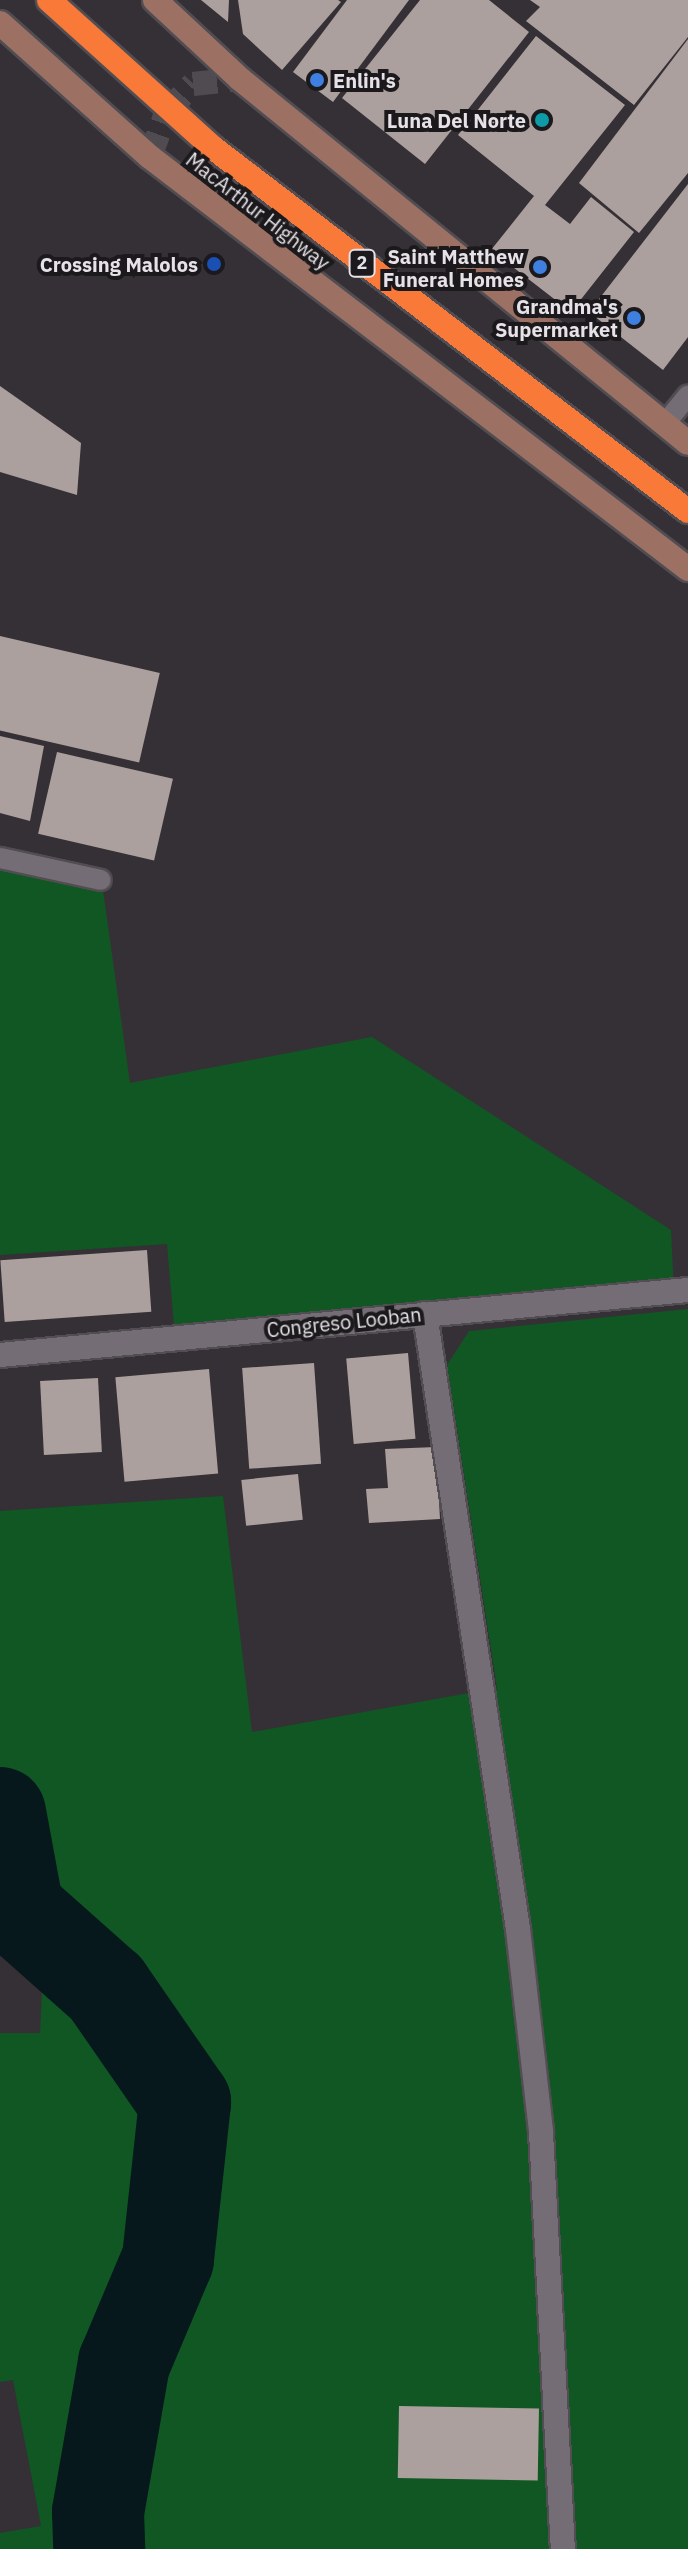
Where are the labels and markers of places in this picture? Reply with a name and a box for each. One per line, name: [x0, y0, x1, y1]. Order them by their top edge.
place label: Enlin's: [333, 68, 396, 92]
marker: Enlin's: [308, 71, 326, 89]
place label: Luna Del Norte: [387, 108, 526, 132]
marker: Luna Del Norte: [533, 111, 551, 129]
place label: Saint Matthew Funeral Homes: [383, 244, 524, 291]
place label: Crossing Malolos: [40, 252, 198, 276]
marker: Crossing Malolos: [205, 255, 223, 273]
marker: Saint Matthew Funeral Homes: [531, 258, 549, 276]
place label: Grandma's Supermarket: [495, 294, 618, 341]
marker: Grandma's Supermarket: [625, 309, 643, 327]

